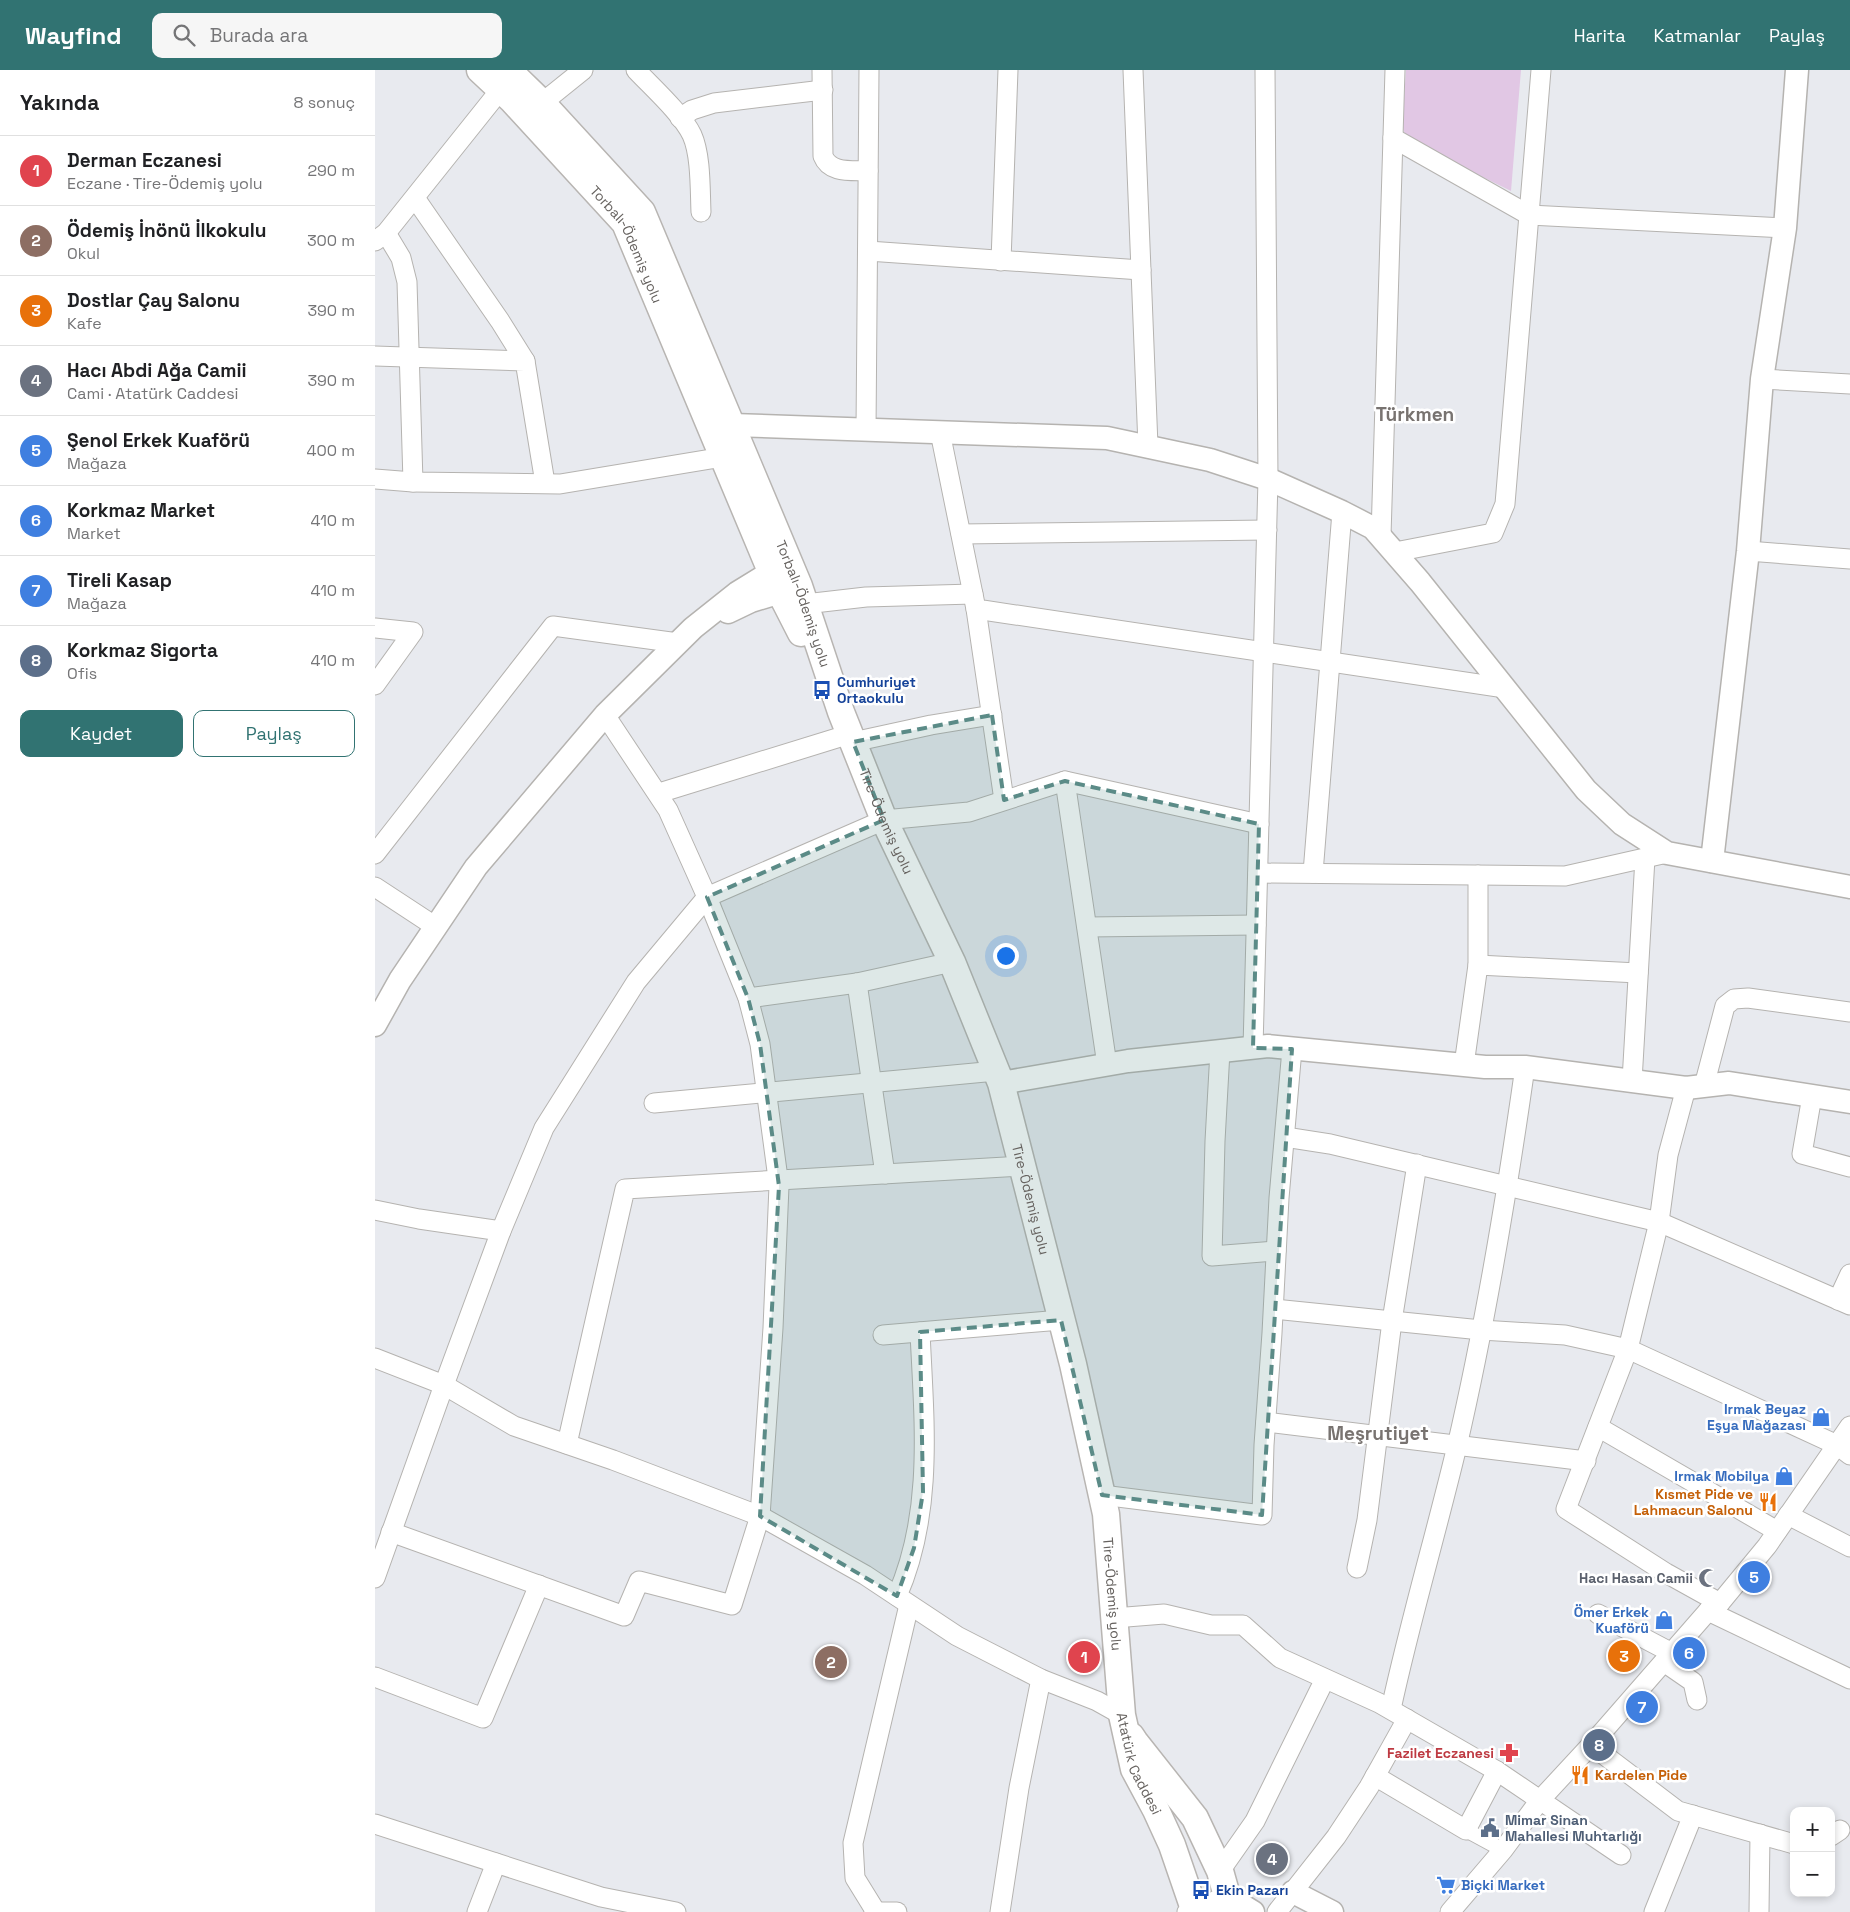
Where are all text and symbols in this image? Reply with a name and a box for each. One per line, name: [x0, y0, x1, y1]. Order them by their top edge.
search box: [152, 13, 502, 58]
text: Wayfind: [25, 20, 122, 51]
icon: search: [170, 21, 198, 49]
text: Burada ara: [210, 23, 308, 48]
text: Harita: [1574, 24, 1626, 47]
text: Katmanlar: [1654, 24, 1741, 47]
text: Paylaş: [1769, 24, 1825, 47]
text: Yakında: [20, 89, 99, 116]
text: 8 sonuç: [294, 92, 355, 113]
text: Derman Eczanesi: [67, 148, 222, 173]
text: 1: [32, 160, 40, 181]
text: 290 m: [307, 160, 355, 181]
text: Eczane · Tire-Ödemiş yolu: [67, 173, 263, 194]
street label: Torbalı-Ödemiş yolu: [586, 182, 667, 306]
text: Ödemiş İnönü İlkokulu: [67, 218, 266, 243]
text: 2: [31, 230, 41, 251]
text: 300 m: [307, 230, 355, 251]
text: Okul: [67, 243, 100, 264]
text: Dostlar Çay Salonu: [67, 288, 240, 313]
text: 3: [31, 300, 41, 321]
text: 390 m: [307, 300, 355, 321]
text: Kafe: [67, 313, 102, 334]
text: Hacı Abdi Ağa Camii: [67, 358, 247, 383]
text: 4: [31, 370, 41, 391]
text: 390 m: [307, 370, 355, 391]
text: Cami · Atatürk Caddesi: [67, 383, 239, 404]
district label: Türkmen: [1376, 402, 1454, 427]
text: Şenol Erkek Kuaförü: [67, 428, 250, 453]
text: 5: [31, 440, 41, 461]
text: 400 m: [307, 440, 355, 461]
text: Mağaza: [67, 453, 127, 474]
text: Korkmaz Market: [67, 498, 215, 523]
text: 6: [31, 510, 41, 531]
text: 410 m: [311, 510, 355, 531]
text: Market: [67, 523, 121, 544]
street label: Torbalı-Ödemiş yolu: [772, 538, 834, 669]
text: Tireli Kasap: [67, 568, 172, 593]
text: 7: [32, 580, 40, 601]
text: 410 m: [311, 580, 355, 601]
text: Mağaza: [67, 593, 127, 614]
text: Korkmaz Sigorta: [67, 638, 218, 663]
text: 8: [31, 650, 41, 671]
text: 410 m: [311, 650, 355, 671]
text: Ofis: [67, 663, 97, 684]
place label: Cumhuriyet Ortaokulu: [837, 673, 916, 707]
bus stop icon: Cumhuriyet Ortaokulu: [811, 679, 833, 701]
button: Kaydet: [20, 710, 183, 757]
button: Paylaş: [193, 710, 355, 757]
street label: Tire-Ödemiş yolu: [855, 766, 918, 877]
your location: [993, 943, 1019, 969]
street label: Tire-Ödemiş yolu: [1008, 1142, 1054, 1257]
place label: Irmak Beyaz Eşya Mağazası: [1707, 1400, 1806, 1434]
shop icon: Irmak Beyaz Eşya Mağazası: [1810, 1406, 1832, 1428]
district label: Meşrutiyet: [1327, 1421, 1429, 1446]
shop icon: Irmak Mobilya: [1773, 1465, 1795, 1487]
place label: Irmak Mobilya: [1674, 1467, 1769, 1485]
place label: Kısmet Pide ve Lahmacun Salonu: [1634, 1485, 1753, 1519]
restaurant icon: Kısmet Pide ve Lahmacun Salonu: [1757, 1491, 1779, 1513]
street label: Tire-Ödemiş yolu: [1099, 1537, 1126, 1651]
pin: 5: [1738, 1558, 1770, 1596]
mosque icon: Hacı Hasan Camii: [1697, 1567, 1719, 1589]
place label: Hacı Hasan Camii: [1579, 1569, 1693, 1587]
place label: Ömer Erkek Kuaförü: [1574, 1603, 1649, 1637]
shop icon: Ömer Erkek Kuaförü: [1653, 1609, 1675, 1631]
pin: 6: [1673, 1634, 1705, 1672]
pin: 3: [1608, 1637, 1640, 1675]
pin: 1: [1068, 1638, 1100, 1676]
pin: 2: [815, 1643, 847, 1681]
pin: 7: [1626, 1688, 1658, 1726]
street label: Atatürk Caddesi: [1113, 1711, 1166, 1817]
pin: 8: [1583, 1726, 1615, 1764]
pharmacy icon: Fazilet Eczanesi: [1498, 1742, 1520, 1764]
place label: Fazilet Eczanesi: [1387, 1744, 1494, 1762]
restaurant icon: Kardelen Pide: [1569, 1764, 1591, 1786]
place label: Kardelen Pide: [1595, 1766, 1687, 1784]
map controls: [1790, 1807, 1835, 1897]
button: +: [1790, 1807, 1835, 1852]
place label: Mimar Sinan Mahallesi Muhtarlığı: [1505, 1811, 1642, 1845]
public building icon: Mimar Sinan Mahallesi Muhtarlığı: [1479, 1817, 1501, 1839]
pin: 4: [1256, 1840, 1288, 1878]
button: −: [1790, 1852, 1835, 1897]
supermarket icon: Biçki Market: [1435, 1874, 1457, 1896]
place label: Biçki Market: [1461, 1876, 1545, 1894]
bus stop icon: Ekin Pazarı: [1190, 1879, 1212, 1901]
place label: Ekin Pazarı: [1216, 1881, 1289, 1899]

